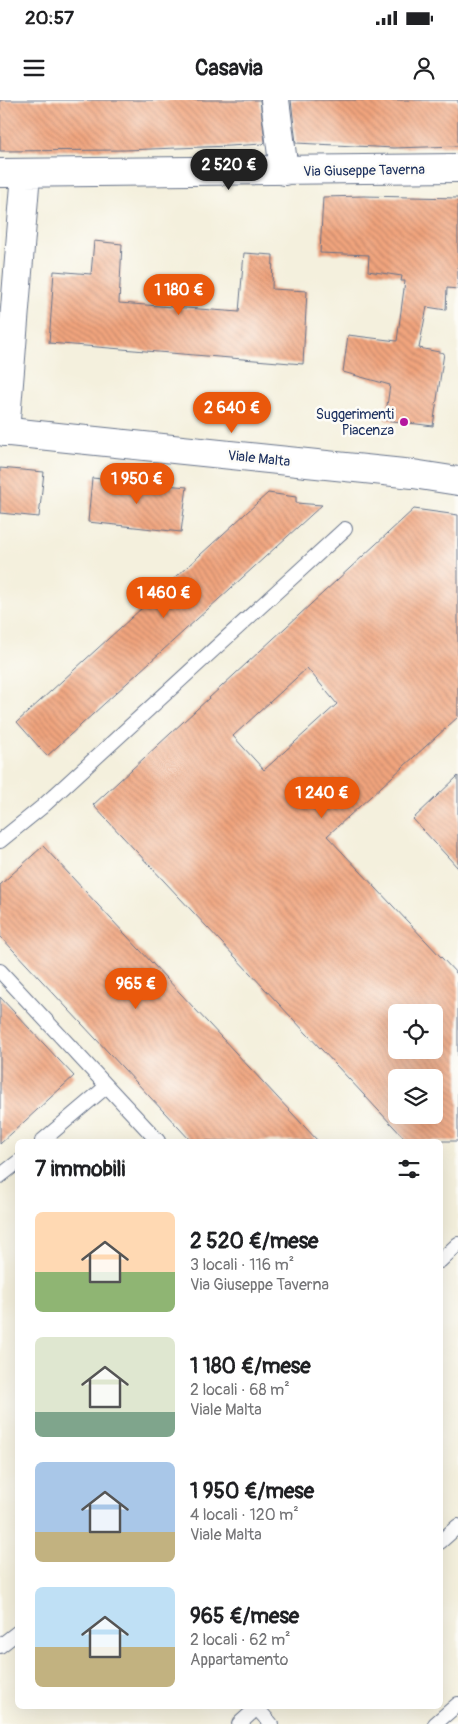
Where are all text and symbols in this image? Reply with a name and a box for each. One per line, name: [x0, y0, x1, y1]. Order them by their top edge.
text: 20:57: [25, 6, 74, 30]
icon: menu: [20, 54, 48, 82]
text: Casavia: [195, 54, 263, 82]
icon: person: [410, 54, 438, 82]
pin: 2 520 €: [183, 148, 275, 191]
text: 2 520 €: [202, 155, 257, 175]
street label: Via Giuseppe Taverna: [303, 161, 425, 180]
pin: 1 180 €: [133, 274, 225, 316]
text: 1 180 €: [154, 280, 204, 300]
pin: 2 640 €: [186, 392, 278, 434]
text: 2 640 €: [204, 398, 260, 418]
place label: Suggerimenti Piacenza: [316, 406, 394, 439]
marker: Suggerimenti Piacenza: [398, 416, 410, 428]
street label: Viale Malta: [227, 447, 291, 470]
pin: 1 950 €: [91, 462, 183, 505]
text: 1 950 €: [111, 469, 163, 489]
pin: 1 460 €: [118, 576, 210, 619]
text: 1 460 €: [137, 583, 191, 603]
pin: 1 240 €: [276, 776, 368, 819]
text: 1 240 €: [296, 783, 348, 803]
pin: 965 €: [101, 968, 171, 1010]
text: 965 €: [116, 974, 156, 994]
map controls: [388, 1004, 443, 1124]
button: locate: [388, 1004, 443, 1059]
button: layers: [388, 1069, 443, 1124]
icon: filters: [395, 1155, 423, 1183]
text: 7 immobili: [35, 1156, 125, 1183]
text: 2 520 €/mese: [190, 1228, 318, 1255]
icon: home: [75, 1232, 135, 1292]
text: 3 locali · 116 m²: [190, 1255, 294, 1275]
text: Via Giuseppe Taverna: [190, 1275, 329, 1295]
text: 1 180 €/mese: [190, 1353, 311, 1380]
icon: home: [75, 1357, 135, 1417]
text: 2 locali · 68 m²: [190, 1380, 290, 1400]
text: Viale Malta: [190, 1400, 262, 1420]
text: 1 950 €/mese: [190, 1478, 314, 1505]
icon: home: [75, 1482, 135, 1542]
text: 4 locali · 120 m²: [190, 1505, 299, 1525]
text: Viale Malta: [190, 1525, 262, 1545]
text: 965 €/mese: [190, 1603, 299, 1630]
icon: home: [75, 1607, 135, 1667]
text: 2 locali · 62 m²: [190, 1630, 291, 1650]
text: Appartamento: [190, 1650, 288, 1670]

